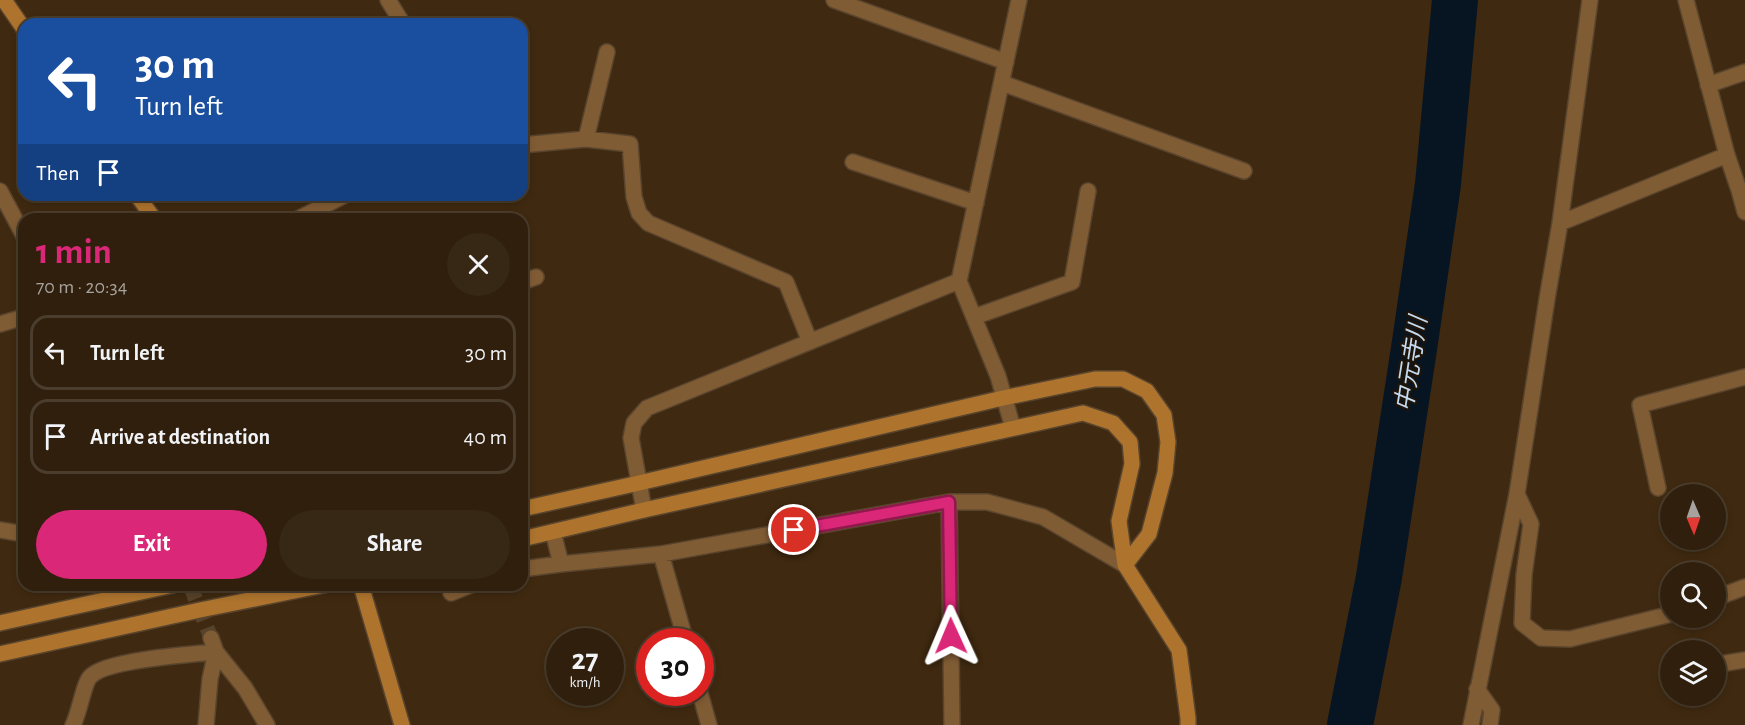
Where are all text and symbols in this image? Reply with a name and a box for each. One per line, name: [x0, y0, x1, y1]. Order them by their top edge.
icon: left: [36, 42, 114, 120]
text: 30 m: [135, 44, 215, 86]
text: Turn left: [135, 93, 223, 120]
icon: arrive: [92, 156, 125, 189]
text: Then: [36, 162, 80, 184]
button: close: [447, 233, 510, 296]
text: 1 min: [36, 234, 112, 270]
text: 70 m · 20:34: [36, 277, 127, 297]
water label: 中元寺川: [1391, 311, 1432, 413]
icon: left: [39, 336, 72, 369]
text: Turn left: [90, 342, 164, 364]
text: 30 m: [465, 342, 507, 364]
icon: arrive: [39, 420, 72, 453]
text: Arrive at destination: [90, 426, 270, 448]
text: 40 m: [464, 426, 507, 448]
north arrow: [1660, 484, 1726, 550]
map controls: [1660, 484, 1726, 706]
pin: [768, 504, 819, 555]
button: Exit: [36, 510, 267, 579]
button: Share: [279, 510, 510, 579]
icon: arrive: [777, 513, 810, 546]
button: search: [1660, 562, 1726, 628]
position arrow: [919, 604, 983, 668]
speed limit sign: 30: [636, 628, 714, 706]
button: layers: [1660, 640, 1726, 706]
text: 27: [571, 645, 599, 675]
text: km/h: [570, 675, 600, 690]

